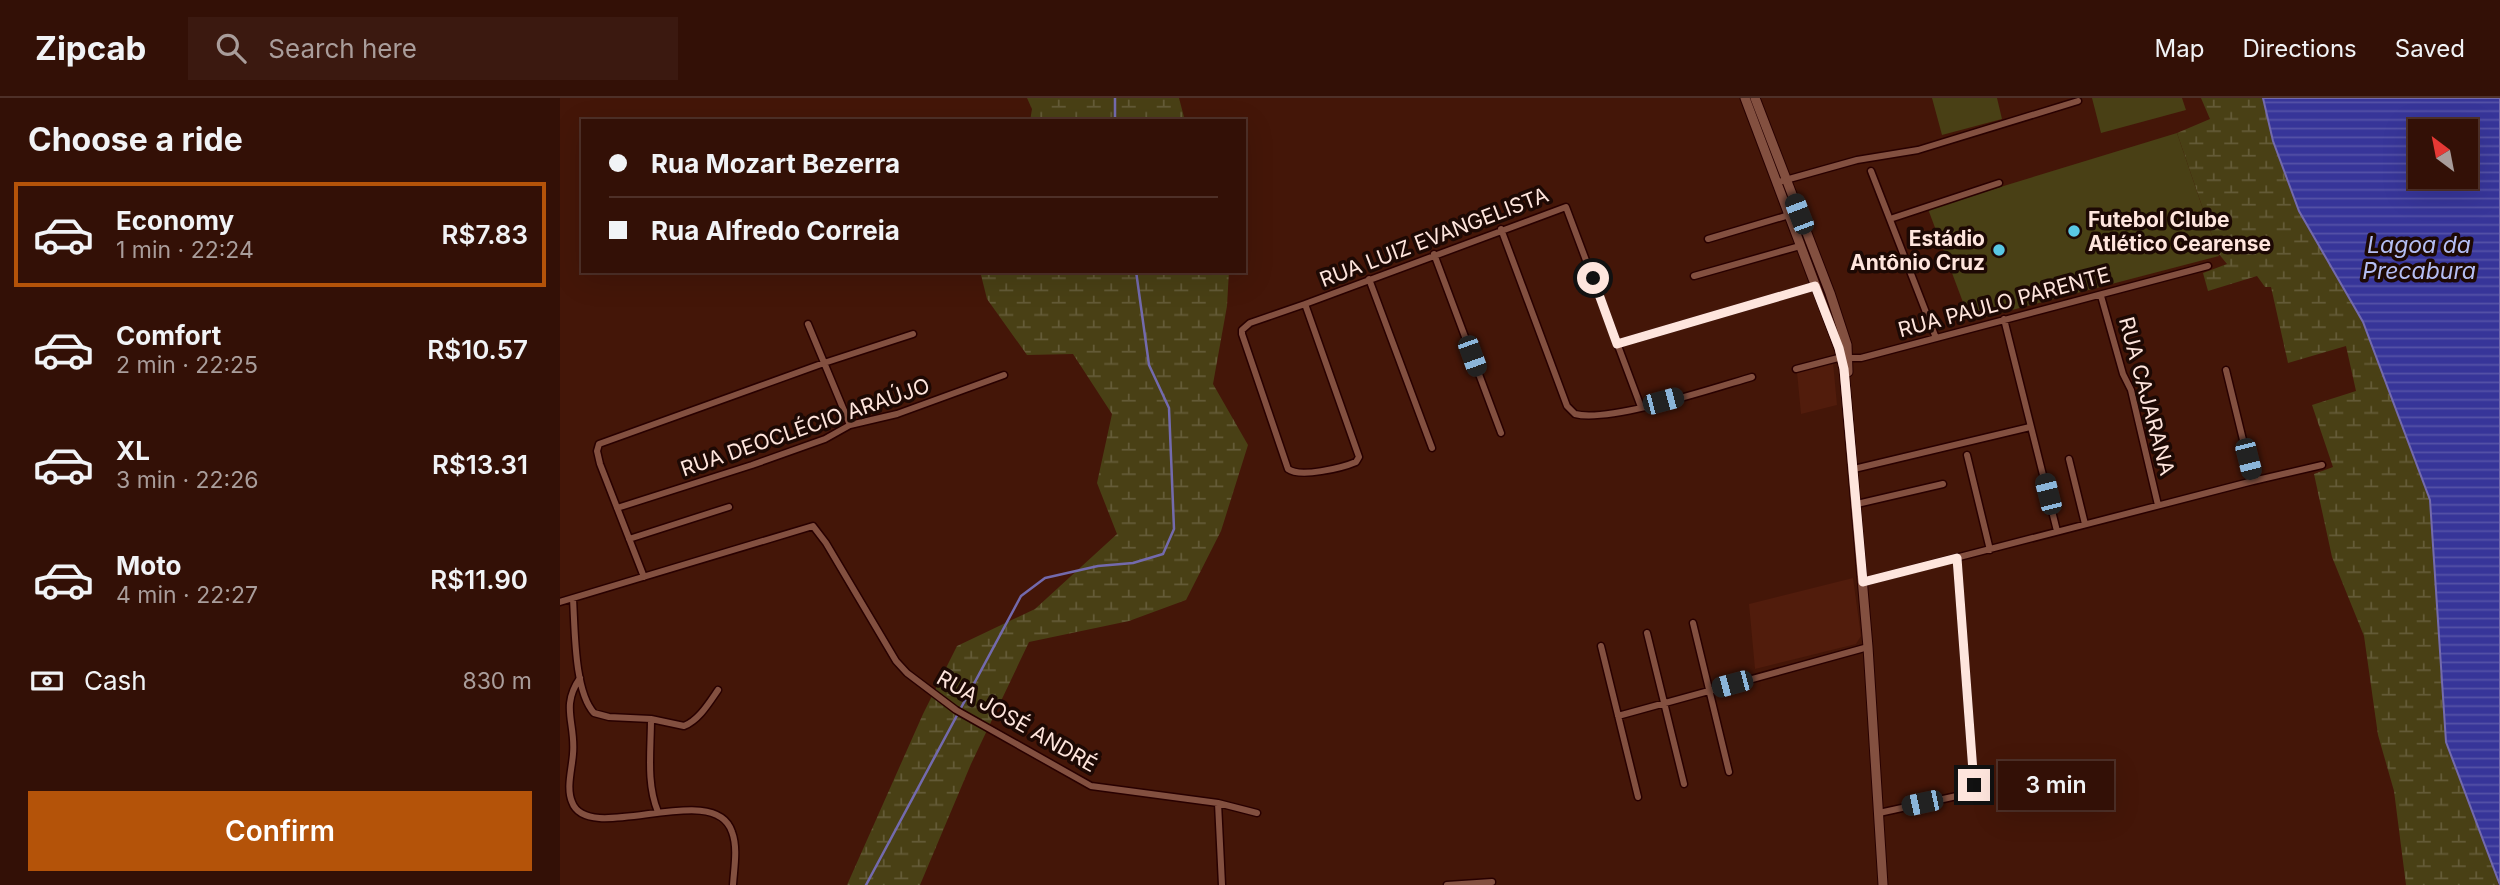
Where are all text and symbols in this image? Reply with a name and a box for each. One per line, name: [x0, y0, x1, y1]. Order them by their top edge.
search box: [188, 17, 678, 80]
text: Zipcab: [35, 28, 146, 68]
icon: search: [212, 29, 250, 67]
text: Search here: [268, 33, 417, 64]
text: Map: [2155, 34, 2204, 63]
text: Directions: [2242, 34, 2357, 63]
text: Saved: [2395, 34, 2465, 63]
north arrow: [2408, 119, 2478, 189]
map controls: [2408, 119, 2478, 189]
text: Choose a ride: [28, 120, 243, 159]
text: Rua Mozart Bezerra: [651, 148, 900, 179]
street label: RUA LUIZ EVANGELISTA: [1316, 182, 1552, 292]
car: [1782, 191, 1817, 237]
icon: car: [32, 203, 95, 266]
text: Economy: [116, 205, 234, 236]
place label: Futebol Clube Atlético Cearense: [2088, 207, 2271, 256]
text: Rua Alfredo Correia: [651, 215, 900, 246]
text: R$7.83: [442, 219, 528, 250]
marker: Futebol Clube Atlético Cearense: [2066, 223, 2082, 239]
place label: Estádio Antônio Cruz: [1850, 226, 1985, 275]
water label: Lagoa da Precabura: [2362, 231, 2476, 285]
text: 1 min · 22:24: [116, 236, 254, 264]
marker: Estádio Antônio Cruz: [1991, 242, 2007, 258]
route start: [1577, 262, 1609, 294]
street label: RUA PAULO PARENTE: [1895, 262, 2113, 342]
street label: RUA CAJARANA: [2114, 314, 2180, 478]
icon: car: [32, 318, 95, 381]
text: Comfort: [116, 320, 221, 351]
car: [1455, 333, 1490, 379]
text: R$10.57: [427, 334, 528, 365]
text: 2 min · 22:25: [116, 351, 258, 379]
street label: RUA DEOCLÉCIO ARAÚJO: [677, 372, 933, 481]
car: [1640, 385, 1687, 417]
icon: car: [32, 433, 95, 496]
text: XL: [116, 435, 150, 466]
car: [2233, 436, 2264, 482]
text: R$13.31: [432, 449, 528, 480]
text: 3 min · 22:26: [116, 466, 259, 494]
car: [2033, 471, 2064, 517]
icon: car: [32, 548, 95, 611]
text: Moto: [116, 550, 181, 581]
text: R$11.90: [430, 564, 528, 595]
text: 4 min · 22:27: [116, 581, 258, 609]
icon: cash: [28, 662, 66, 700]
street label: RUA JOSÉ ANDRÉ: [932, 664, 1102, 777]
text: Cash: [84, 665, 147, 696]
text: 830 m: [462, 667, 532, 695]
car: [1709, 668, 1756, 700]
callout: 3 min: [1998, 760, 2114, 810]
route end: [1958, 769, 1990, 801]
text: 3 min: [2025, 771, 2087, 799]
car: [1900, 788, 1945, 818]
button: Confirm: [28, 791, 532, 871]

